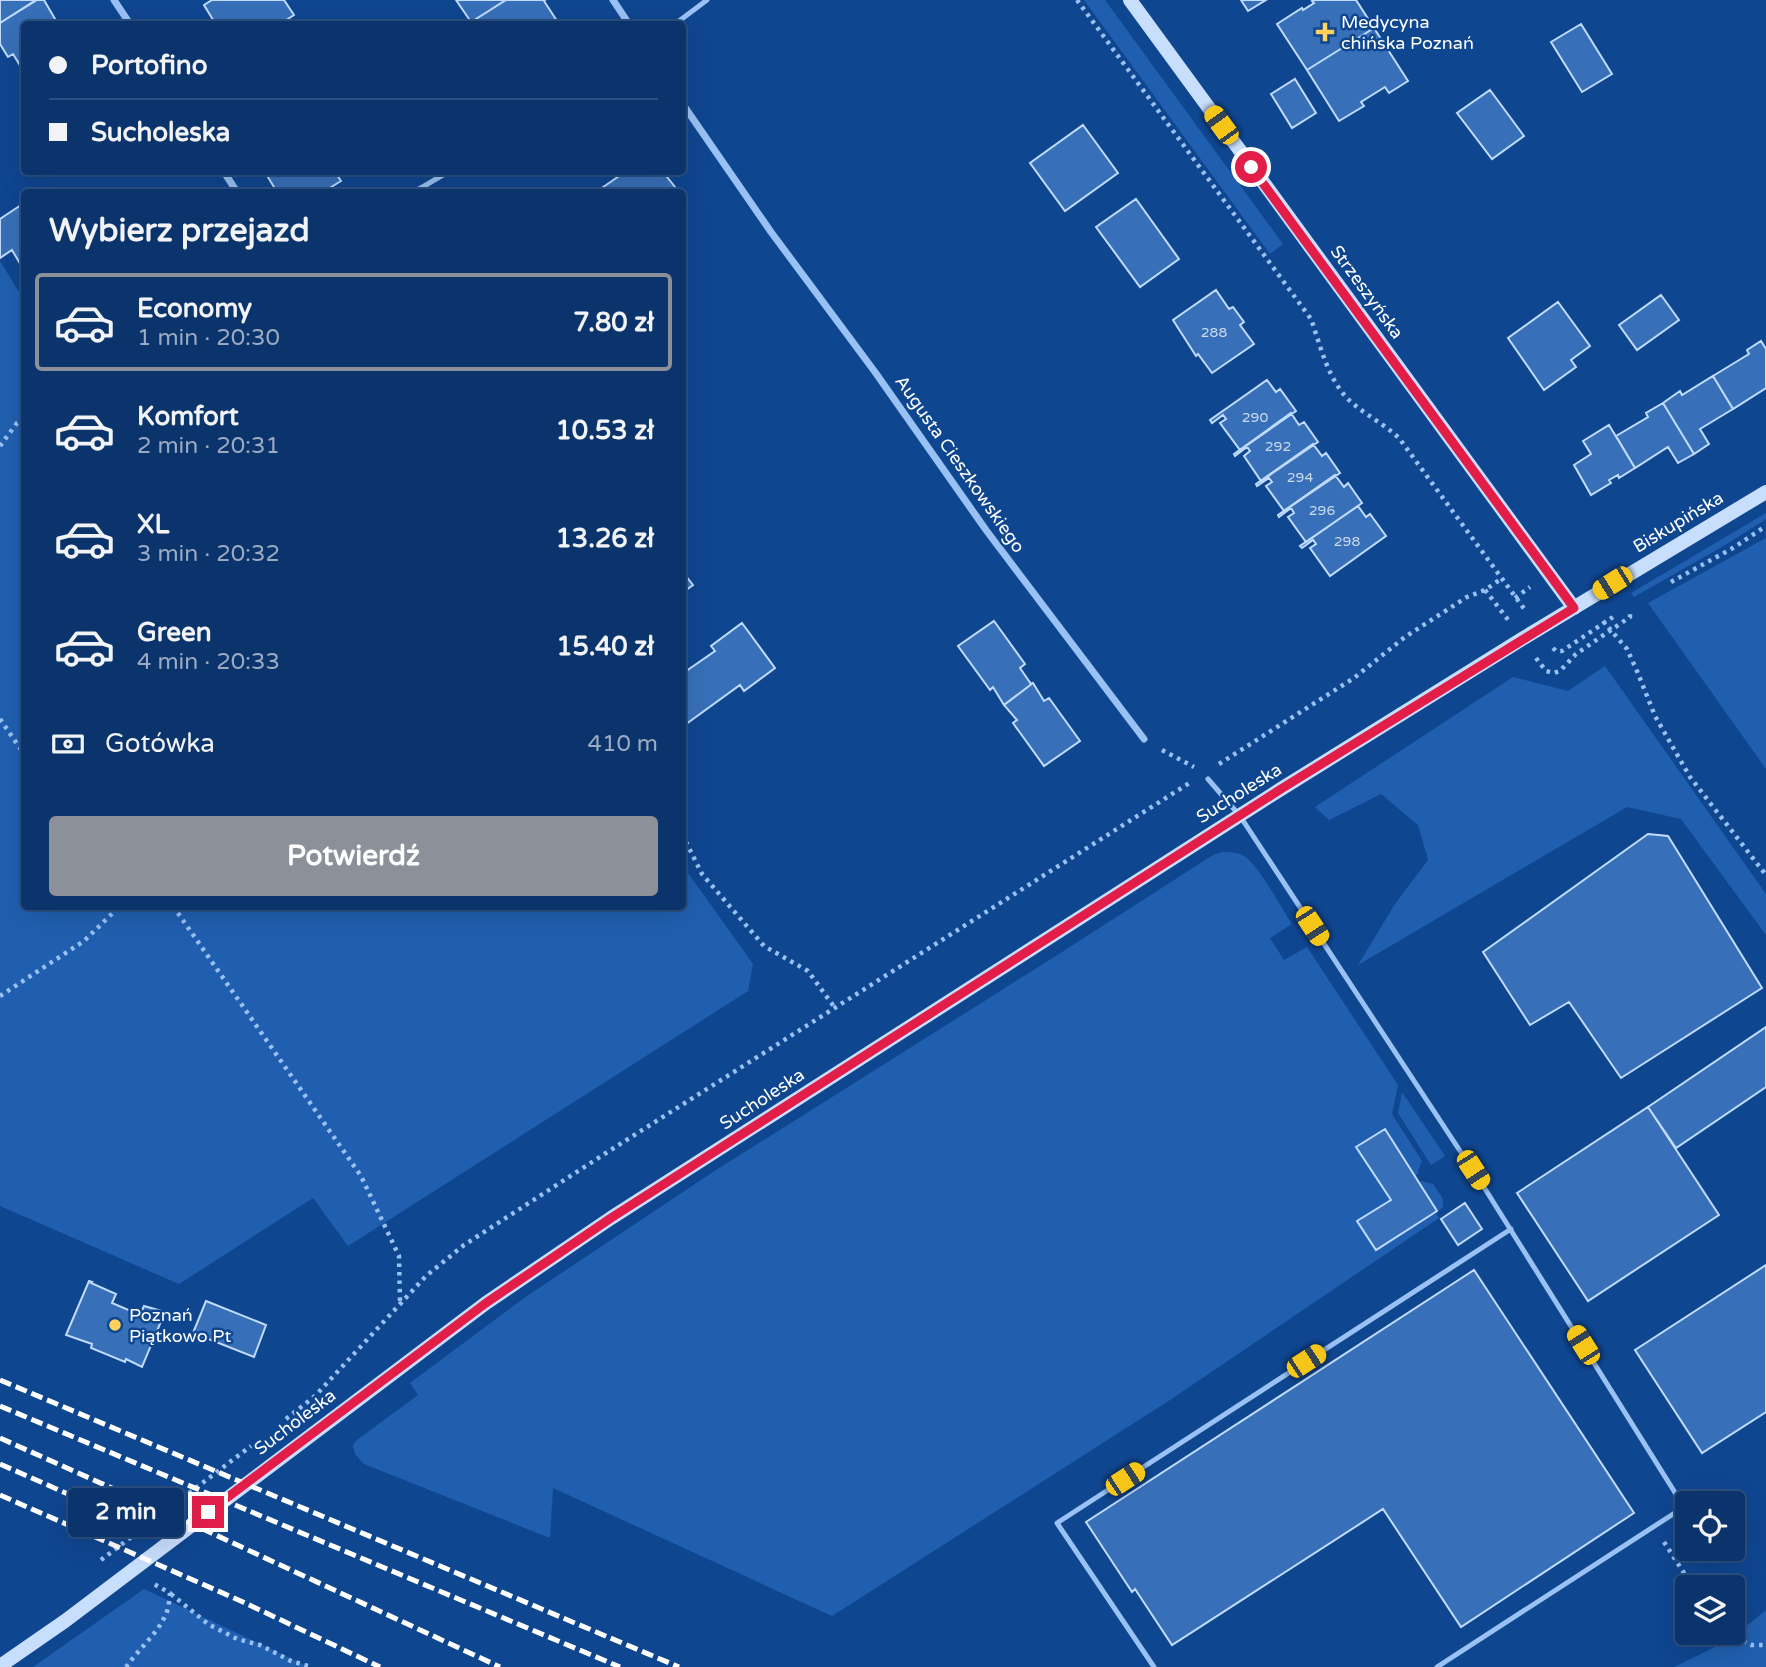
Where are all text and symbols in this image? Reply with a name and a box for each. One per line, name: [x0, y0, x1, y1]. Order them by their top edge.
place label: Medycyna chińska Poznań: [1341, 11, 1474, 54]
marker: Medycyna chińska Poznań: [1315, 22, 1335, 42]
text: Portofino: [91, 50, 208, 81]
car: [1201, 102, 1242, 148]
text: Sucholeska: [91, 117, 230, 148]
route start: [1235, 151, 1267, 183]
text: Wybierz przejazd: [49, 212, 310, 250]
street label: Strzeszyńska: [1326, 241, 1408, 343]
icon: car: [53, 291, 116, 354]
text: Economy: [137, 293, 252, 324]
text: 7.80 zł: [573, 307, 654, 338]
text: 1 min · 20:30: [137, 324, 280, 352]
house number: 288: [1201, 324, 1227, 341]
street label: Augusta Cieszkowskiego: [890, 371, 1030, 557]
icon: car: [53, 399, 116, 462]
text: Komfort: [137, 401, 239, 432]
house number: 290: [1242, 409, 1268, 426]
text: 10.53 zł: [555, 415, 654, 446]
text: 2 min · 20:31: [137, 432, 280, 460]
house number: 292: [1265, 438, 1291, 455]
house number: 294: [1287, 469, 1313, 486]
street label: Biskupińska: [1629, 486, 1727, 558]
house number: 296: [1309, 502, 1335, 519]
icon: car: [53, 507, 116, 570]
text: XL: [137, 509, 169, 540]
text: 13.26 zł: [555, 523, 654, 554]
house number: 298: [1334, 533, 1360, 550]
text: 3 min · 20:32: [137, 540, 280, 568]
car: [1589, 563, 1636, 603]
icon: car: [53, 615, 116, 678]
text: Green: [137, 617, 212, 648]
text: 15.40 zł: [556, 631, 654, 662]
text: 4 min · 20:33: [137, 648, 280, 676]
icon: cash: [49, 725, 87, 763]
text: Gotówka: [105, 728, 215, 759]
text: 410 m: [588, 730, 658, 758]
street label: Sucholeska: [1192, 758, 1286, 828]
button: Potwierdź: [49, 816, 658, 896]
car: [1292, 903, 1333, 949]
street label: Sucholeska: [716, 1064, 808, 1134]
car: [1453, 1147, 1494, 1193]
place label: Poznań Piątkowo Pt: [129, 1304, 231, 1347]
marker: Poznań Piątkowo Pt: [107, 1317, 123, 1333]
car: [1563, 1322, 1604, 1368]
car: [1283, 1341, 1330, 1381]
street label: Sucholeska: [250, 1384, 340, 1460]
car: [1102, 1459, 1149, 1499]
callout: 2 min: [68, 1488, 184, 1536]
map controls: [1675, 1491, 1745, 1645]
button: locate: [1675, 1491, 1745, 1561]
route end: [192, 1496, 224, 1528]
text: 2 min: [95, 1498, 157, 1526]
button: layers: [1675, 1575, 1745, 1645]

